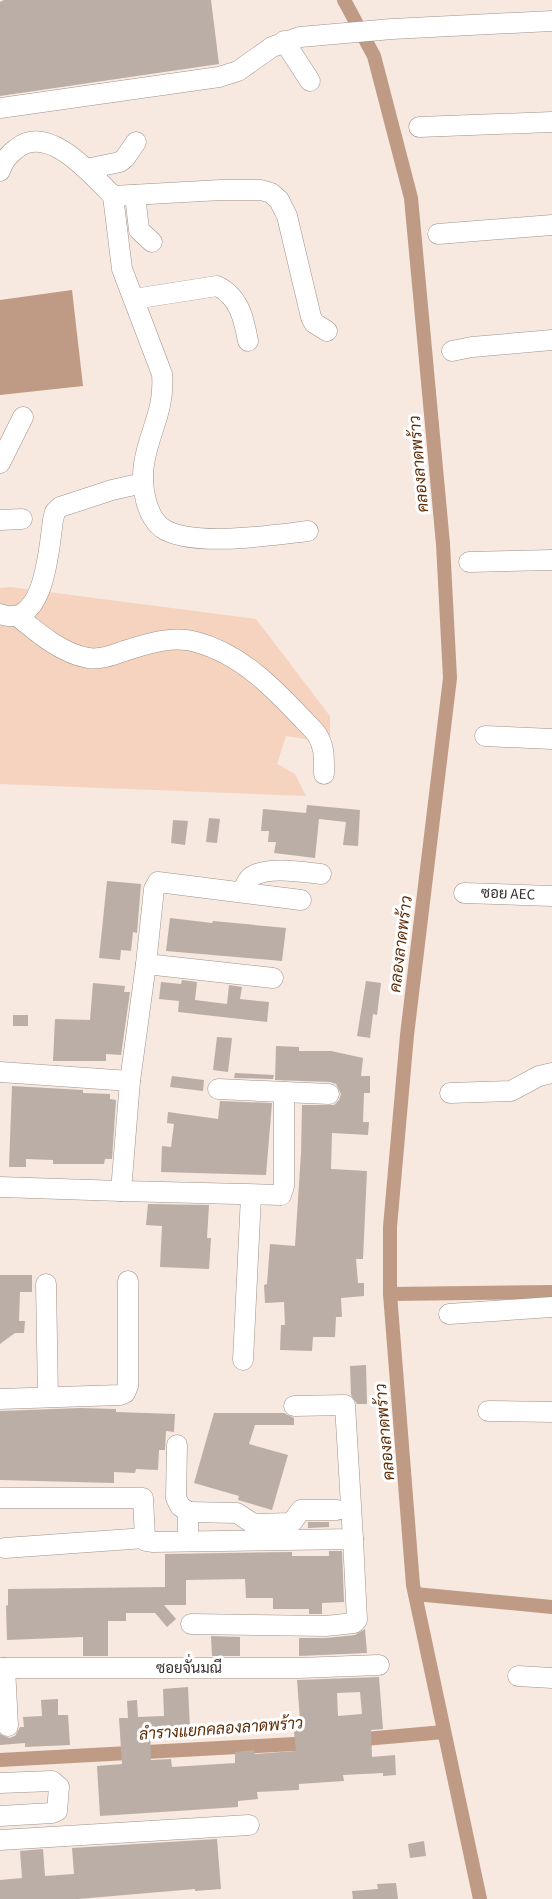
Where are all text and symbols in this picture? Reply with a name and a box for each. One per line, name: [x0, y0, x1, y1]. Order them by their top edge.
water label: คลองลาดพร้าว: [403, 415, 434, 514]
street label: ซอย AEC: [481, 883, 536, 905]
water label: คลองลาดพร้าว: [383, 894, 418, 994]
water label: คลองลาดพร้าว: [369, 1383, 400, 1482]
street label: ซอยจั่นมณี: [156, 1653, 222, 1679]
water label: ลำรางแยกคลองลาดพร้าว: [138, 1711, 304, 1746]

